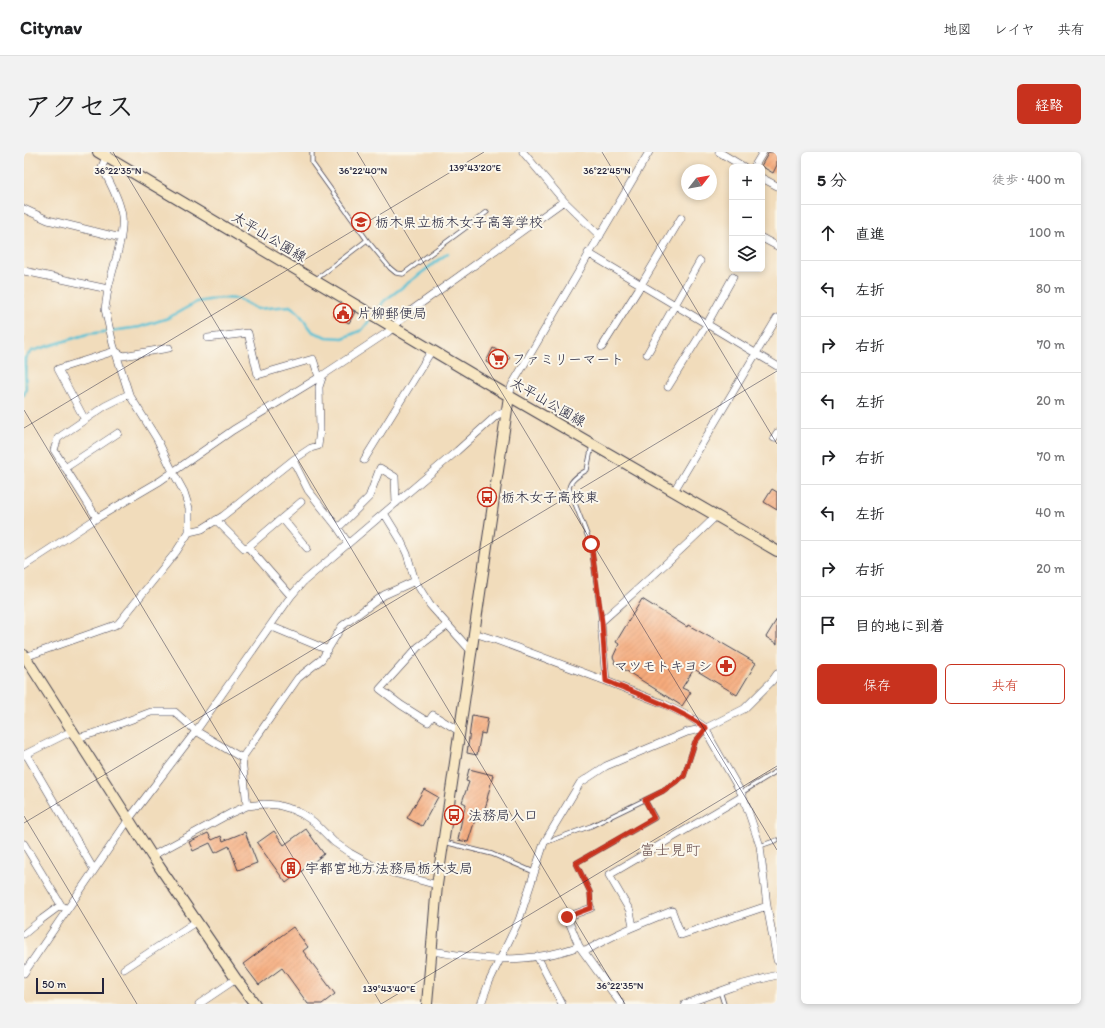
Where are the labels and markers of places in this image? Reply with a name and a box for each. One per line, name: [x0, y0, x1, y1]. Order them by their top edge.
school or university icon: 栃木県立栃木女子高等学校: [350, 211, 372, 233]
place label: 栃木県立栃木女子高等学校: [375, 214, 543, 231]
public building icon: 片柳郵便局: [332, 302, 354, 324]
place label: 片柳郵便局: [357, 305, 427, 322]
supermarket icon: ファミリーマート: [487, 348, 509, 370]
place label: ファミリーマート: [512, 351, 624, 368]
bus stop icon: 栃木女子高校東: [476, 486, 498, 508]
place label: 栃木女子高校東: [501, 489, 599, 506]
pharmacy icon: マツモトキヨシ: [715, 655, 737, 677]
place label: マツモトキヨシ: [614, 658, 712, 675]
bus stop icon: 法務局入口: [443, 804, 465, 826]
place label: 法務局入口: [468, 807, 538, 824]
building icon: 宇都宮地方法務局栃木支局: [280, 857, 302, 879]
place label: 宇都宮地方法務局栃木支局: [305, 860, 473, 877]

